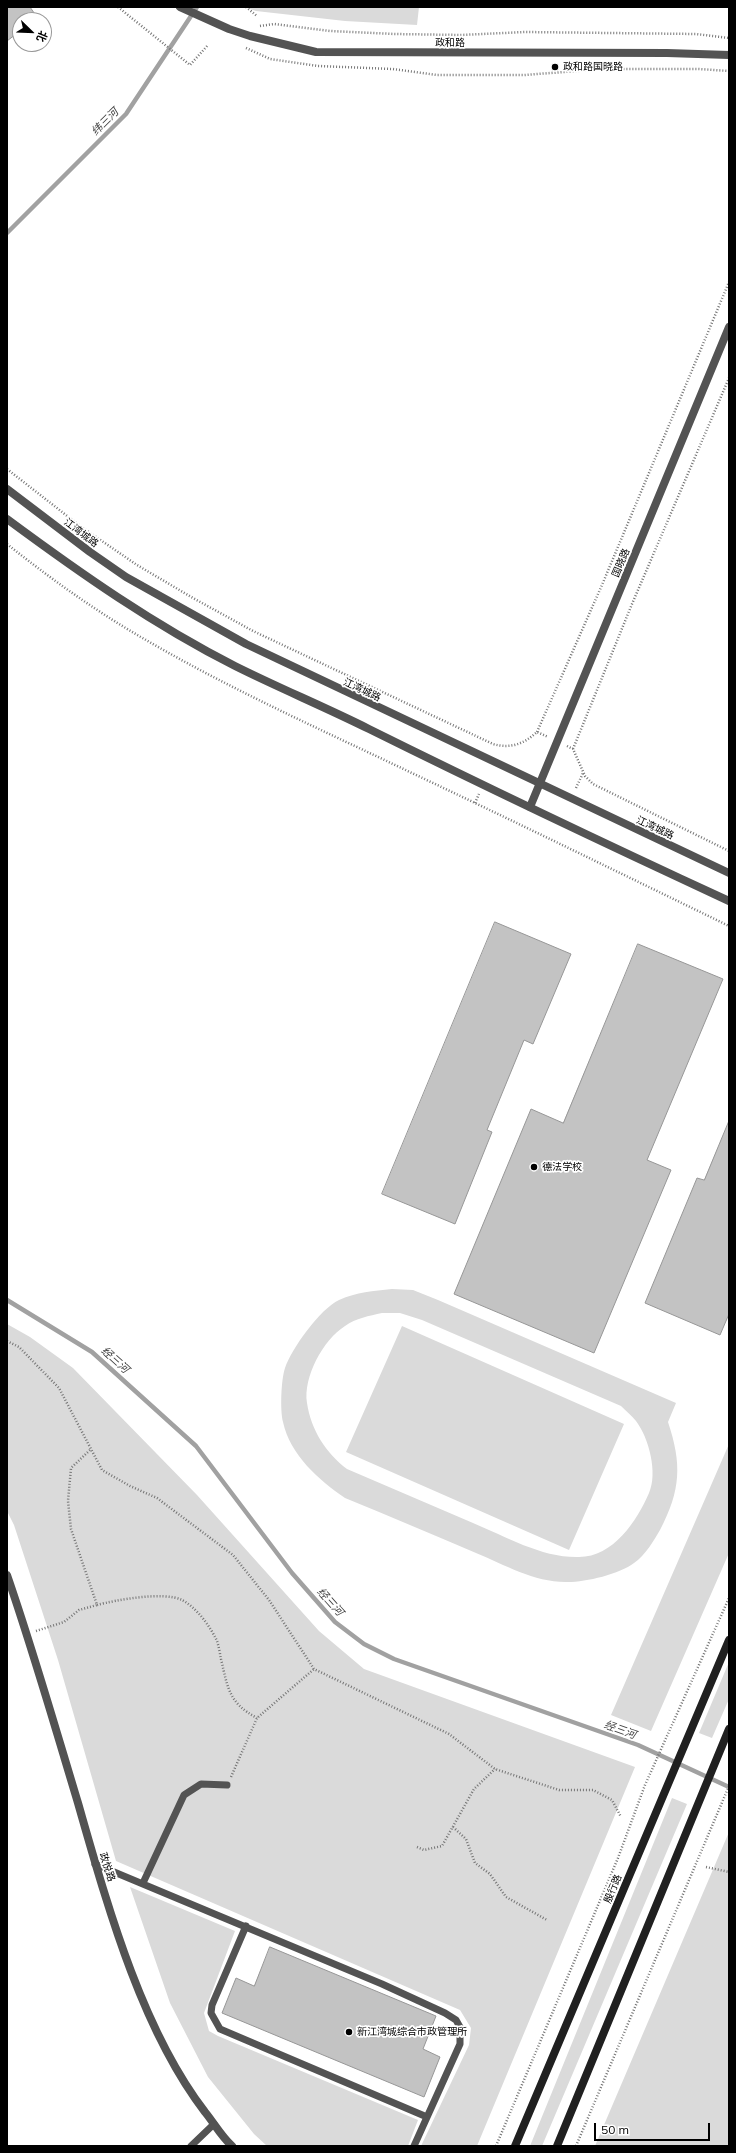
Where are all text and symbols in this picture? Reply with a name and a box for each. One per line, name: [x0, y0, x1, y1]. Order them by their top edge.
north arrow: [12, 12, 52, 52]
text: 北: [34, 29, 51, 44]
street label: 政和路: [435, 37, 465, 49]
place label: 政和路国晓路: [563, 61, 623, 73]
marker: 政和路国晓路: [550, 62, 560, 72]
water label: 纬三河: [89, 106, 121, 138]
street label: 江湾城路: [61, 516, 101, 550]
street label: 国晓路: [610, 547, 632, 579]
street label: 江湾城路: [341, 676, 383, 704]
street label: 江湾城路: [634, 814, 676, 842]
place label: 德法学校: [542, 1161, 582, 1173]
marker: 德法学校: [529, 1162, 539, 1172]
water label: 经三河: [98, 1344, 132, 1376]
water label: 经三河: [314, 1585, 346, 1619]
water label: 经三河: [602, 1718, 638, 1742]
street label: 政悦路: [97, 1851, 117, 1883]
street label: 殷行路: [602, 1873, 624, 1905]
place label: 新江湾城综合市政管理所: [357, 2026, 467, 2038]
marker: 新江湾城综合市政管理所: [344, 2027, 354, 2037]
scale bar: [596, 2115, 712, 2141]
text: 50 m: [601, 2122, 629, 2137]

